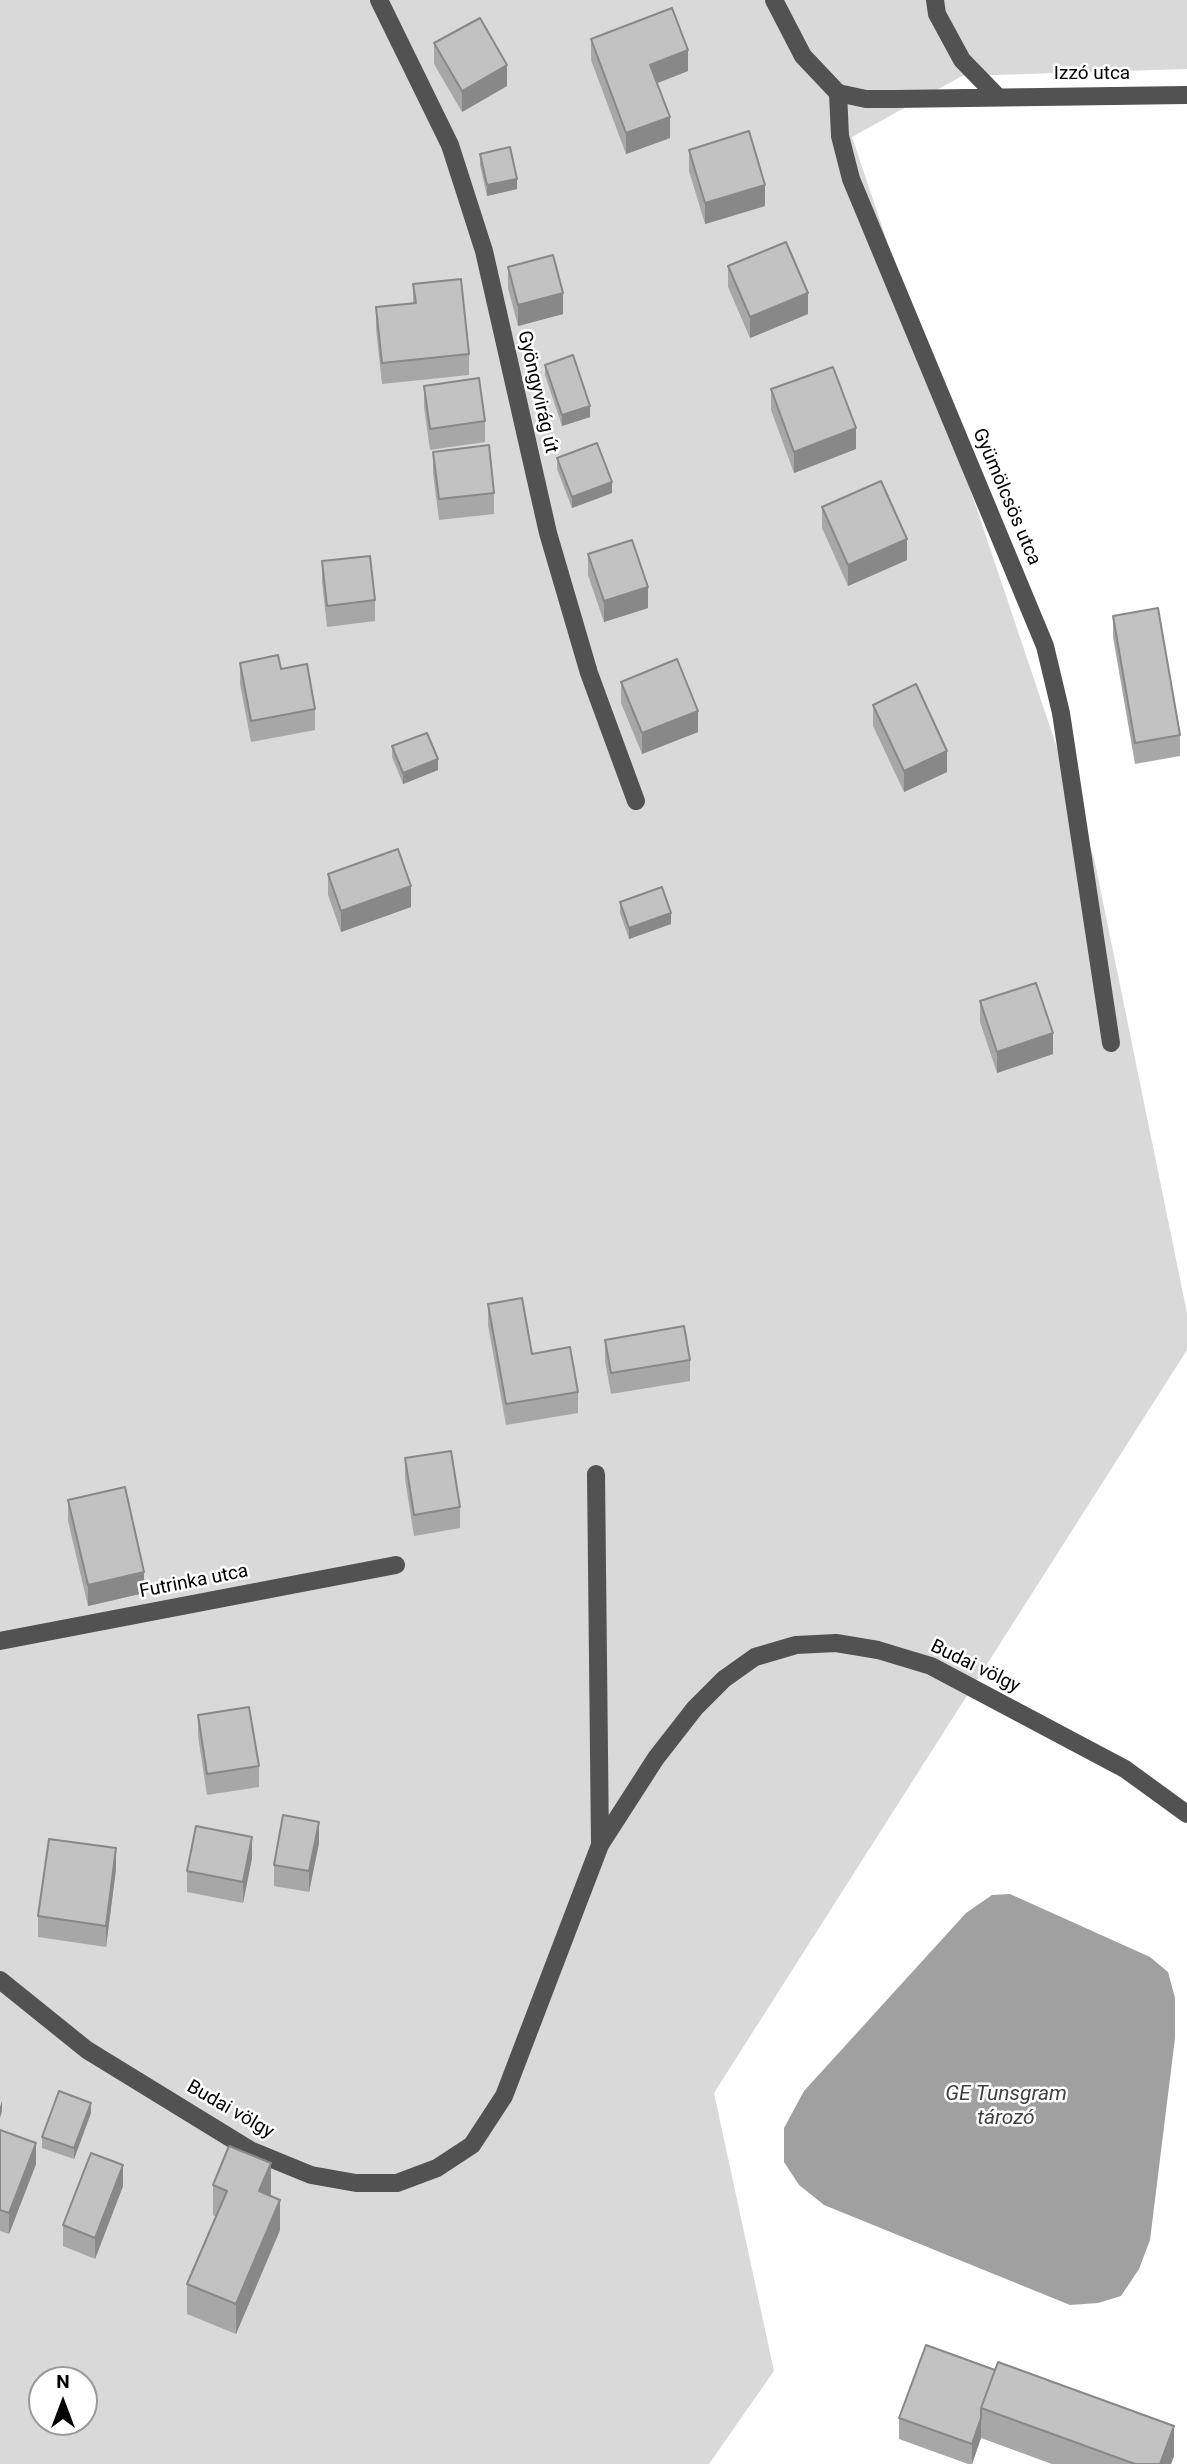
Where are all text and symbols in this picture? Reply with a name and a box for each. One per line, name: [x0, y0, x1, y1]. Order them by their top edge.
street label: Izzó utca: [1054, 63, 1130, 85]
street label: Gyöngyvirág út: [512, 328, 562, 456]
street label: Gyümölcsös utca: [967, 425, 1045, 569]
street label: Futrinka utca: [138, 1560, 250, 1604]
street label: Budai völgy: [926, 1636, 1024, 1698]
street label: Budai völgy: [182, 2076, 278, 2144]
water label: GE Tunsgram tározó: [945, 2082, 1067, 2132]
north arrow: [28, 2366, 98, 2436]
text: N: [56, 2370, 70, 2393]

